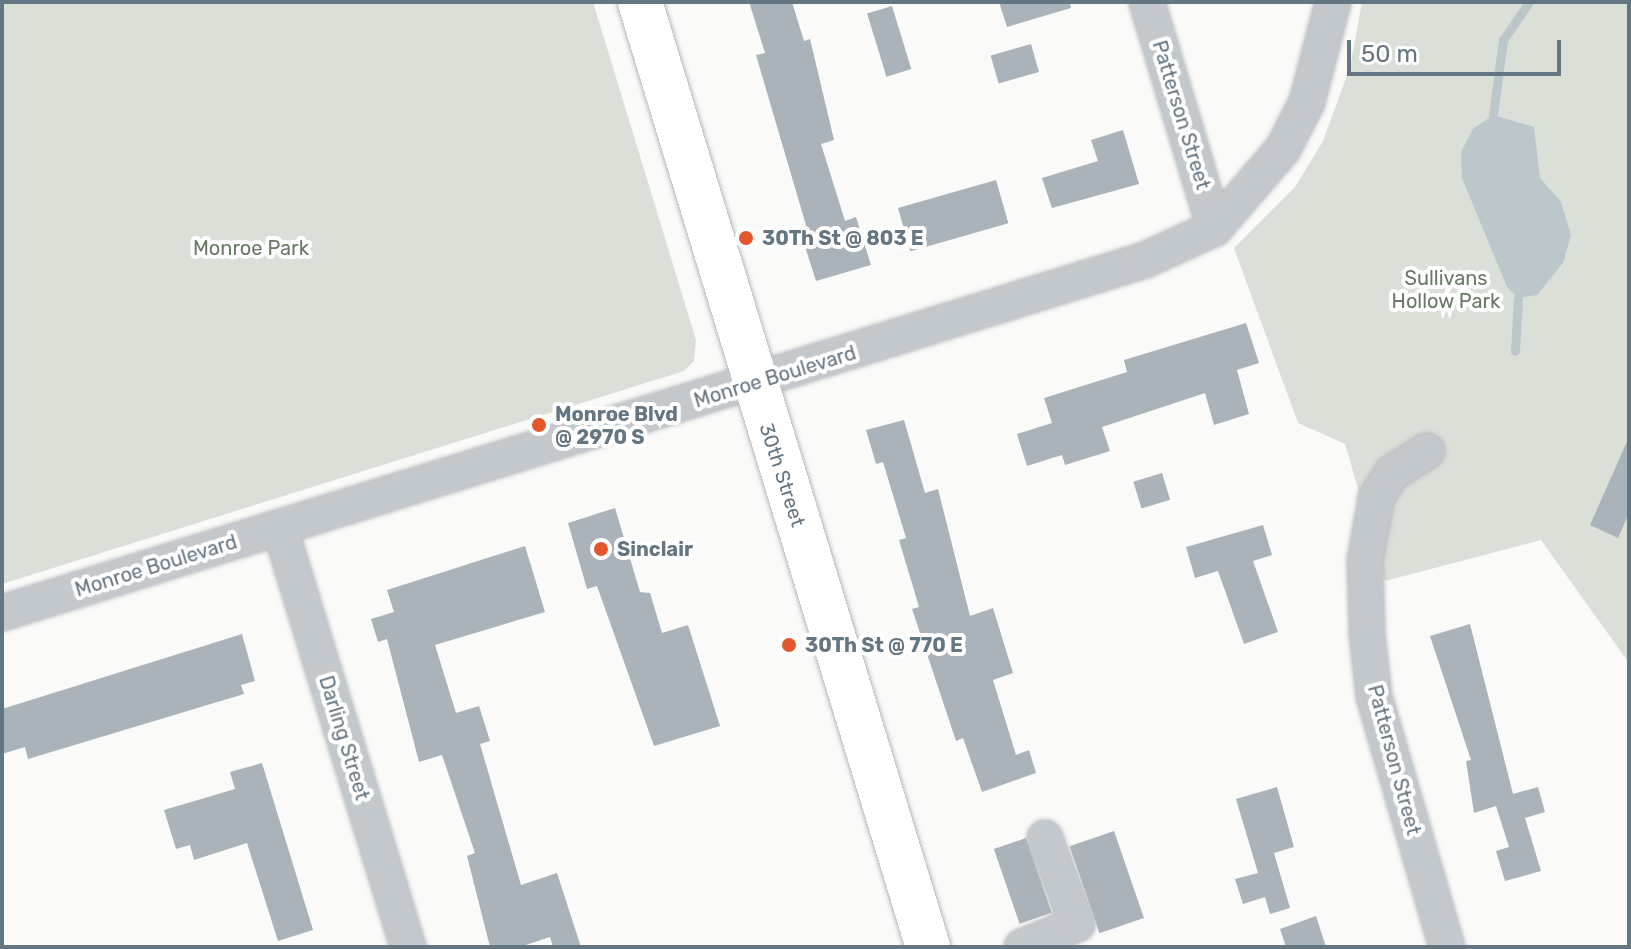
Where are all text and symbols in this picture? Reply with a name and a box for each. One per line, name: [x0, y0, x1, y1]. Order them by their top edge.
scale bar: [1351, 24, 1565, 74]
street label: Patterson Street: [1147, 38, 1215, 192]
text: 50 m: [1361, 40, 1418, 68]
place label: 30Th St @ 803 E: [762, 226, 924, 250]
marker: 30Th St @ 803 E: [737, 229, 755, 247]
park label: Monroe Park: [193, 236, 309, 260]
park label: Sullivans Hollow Park: [1391, 266, 1501, 313]
street label: Monroe Boulevard: [691, 341, 859, 413]
place label: Monroe Blvd @ 2970 S: [555, 402, 678, 449]
marker: Monroe Blvd @ 2970 S: [530, 416, 548, 434]
street label: 30th Street: [754, 420, 810, 530]
street label: Monroe Boulevard: [72, 530, 240, 602]
place label: Sinclair: [617, 537, 693, 561]
marker: Sinclair: [592, 540, 610, 558]
place label: 30Th St @ 770 E: [805, 633, 963, 657]
marker: 30Th St @ 770 E: [780, 636, 798, 654]
street label: Darling Street: [314, 673, 374, 803]
street label: Patterson Street: [1362, 682, 1426, 838]

